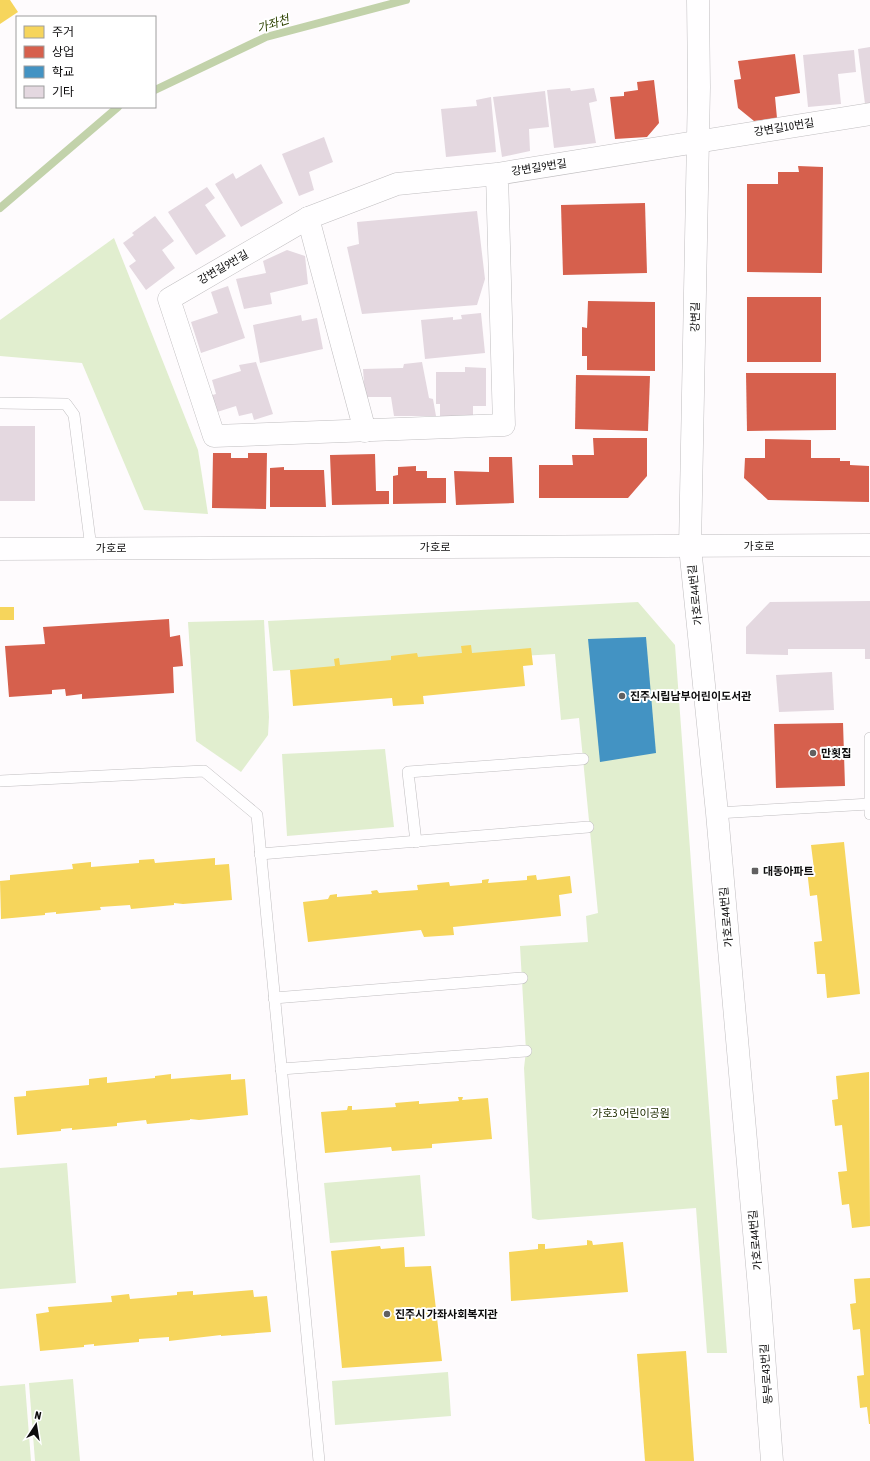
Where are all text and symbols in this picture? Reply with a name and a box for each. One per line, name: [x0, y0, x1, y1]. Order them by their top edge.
water label: 가좌천: [255, 12, 293, 36]
legend: [16, 16, 156, 108]
text: 주거: [52, 25, 74, 39]
text: 상업: [52, 45, 74, 59]
text: 학교: [52, 65, 74, 79]
text: 기타: [52, 85, 74, 99]
street label: 강변길10번길: [753, 116, 815, 138]
street label: 강변길9번길: [511, 157, 567, 177]
street label: 강변길9번길: [196, 248, 250, 286]
street label: 강변길: [689, 302, 701, 332]
street label: 가호로: [744, 540, 774, 552]
street label: 가호로: [420, 541, 450, 553]
street label: 가호로: [96, 542, 126, 554]
street label: 가호로44번길: [686, 564, 704, 626]
place label: 진주시립남부어린이도서관: [630, 690, 751, 702]
marker: 진주시립남부어린이도서관: [617, 691, 627, 701]
place label: 만횟집: [821, 747, 851, 759]
marker: 만횟집: [808, 748, 818, 758]
place label: 대동아파트: [763, 865, 814, 877]
marker: 대동아파트: [750, 866, 760, 876]
street label: 가호로44번길: [717, 886, 735, 948]
park label: 가호3 어린이공원: [592, 1107, 670, 1119]
street label: 가호로44번길: [746, 1209, 764, 1271]
place label: 진주시 가좌사회복지관: [395, 1308, 498, 1320]
marker: 진주시 가좌사회복지관: [382, 1309, 392, 1319]
street label: 동부로43번길: [758, 1343, 774, 1405]
north arrow: [16, 1405, 56, 1445]
text: N: [34, 1409, 43, 1422]

